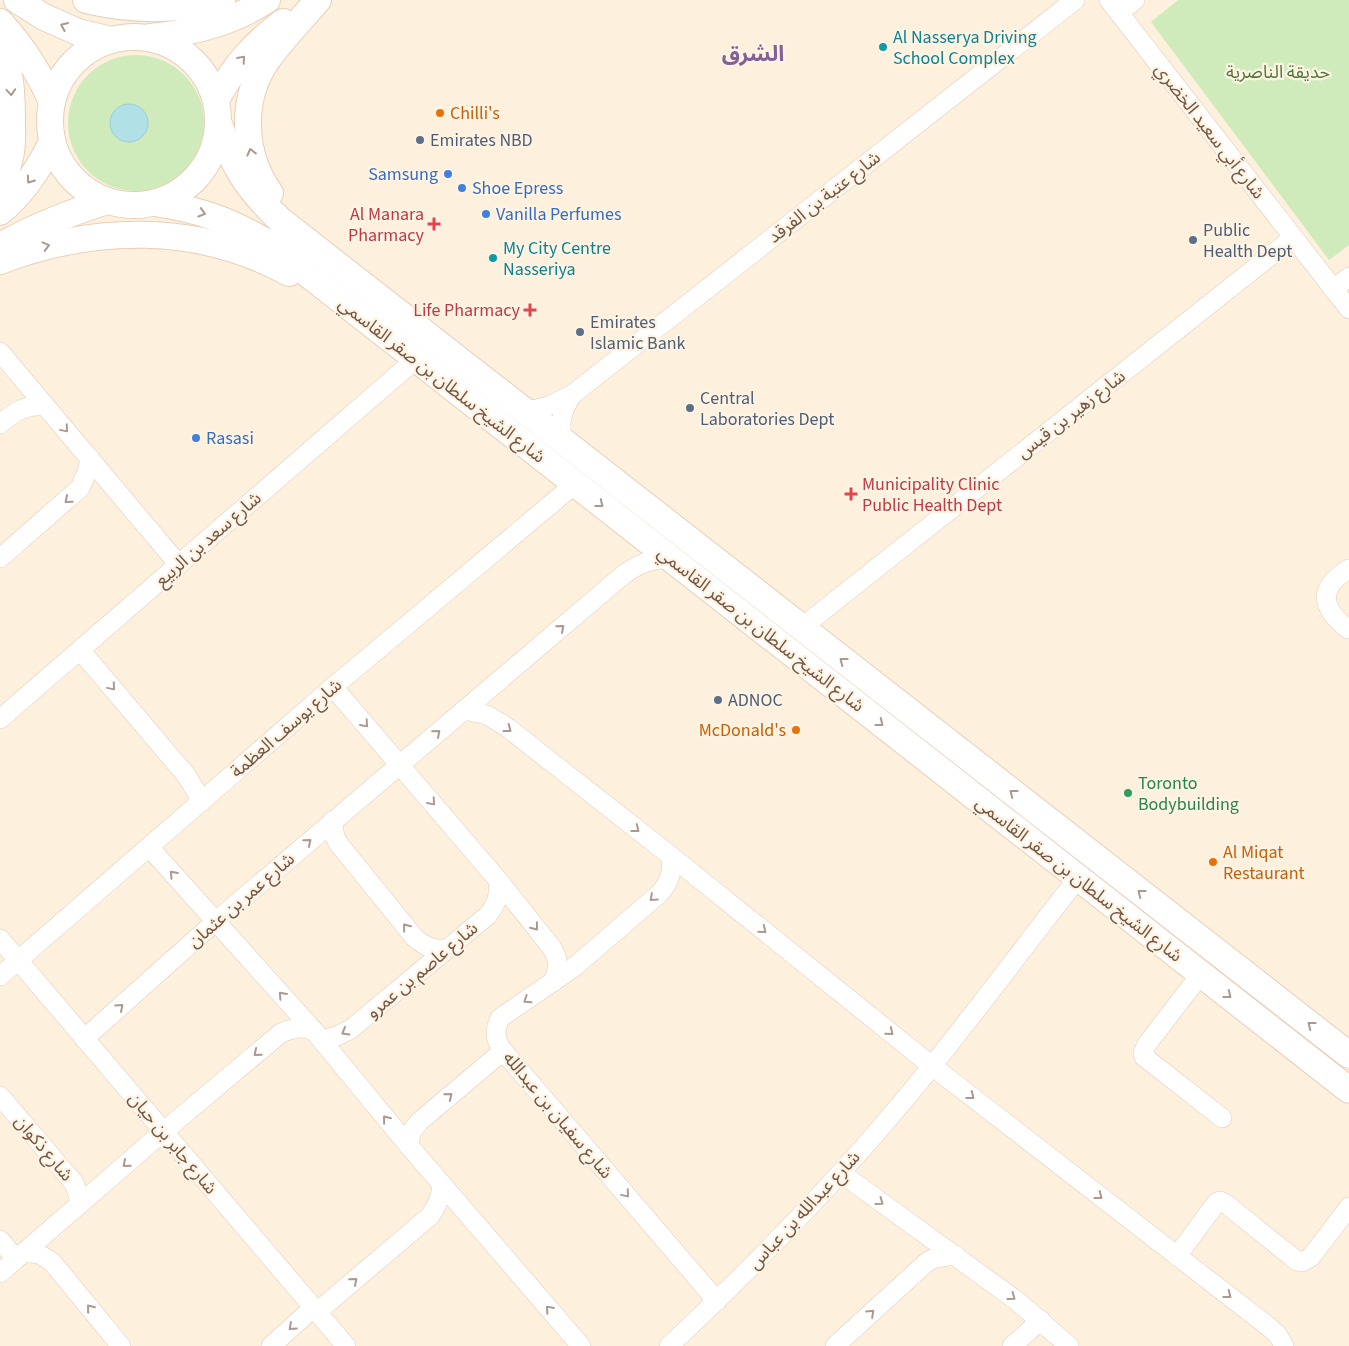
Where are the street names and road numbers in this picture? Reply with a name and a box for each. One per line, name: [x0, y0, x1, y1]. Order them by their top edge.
street label: شارع أبي سعيد الخضري: [1148, 58, 1271, 205]
street label: شارع عتبة بن الفرقد: [763, 145, 886, 250]
street label: شارع الشيخ سلطان بن صقر القاسمي: [332, 292, 551, 470]
street label: شارع زهير بن قيس: [1012, 364, 1131, 466]
street label: شارع سعد بن الربيع: [150, 486, 268, 593]
street label: شارع الشيخ سلطان بن صقر القاسمي: [651, 541, 870, 719]
street label: شارع يوسف العظمة: [225, 673, 348, 785]
street label: شارع الشيخ سلطان بن صقر القاسمي: [969, 791, 1188, 969]
street label: شارع عمر بن عثمان: [182, 847, 301, 955]
street label: شارع عاصم بن عمرو: [361, 916, 484, 1025]
street label: شارع سفيان بن عبدالله: [496, 1046, 618, 1185]
street label: شارع جابر بن حيان: [122, 1087, 223, 1200]
street label: شارع ذكوان: [8, 1110, 79, 1188]
street label: شارع عبدالله بن عباس: [743, 1145, 867, 1276]

